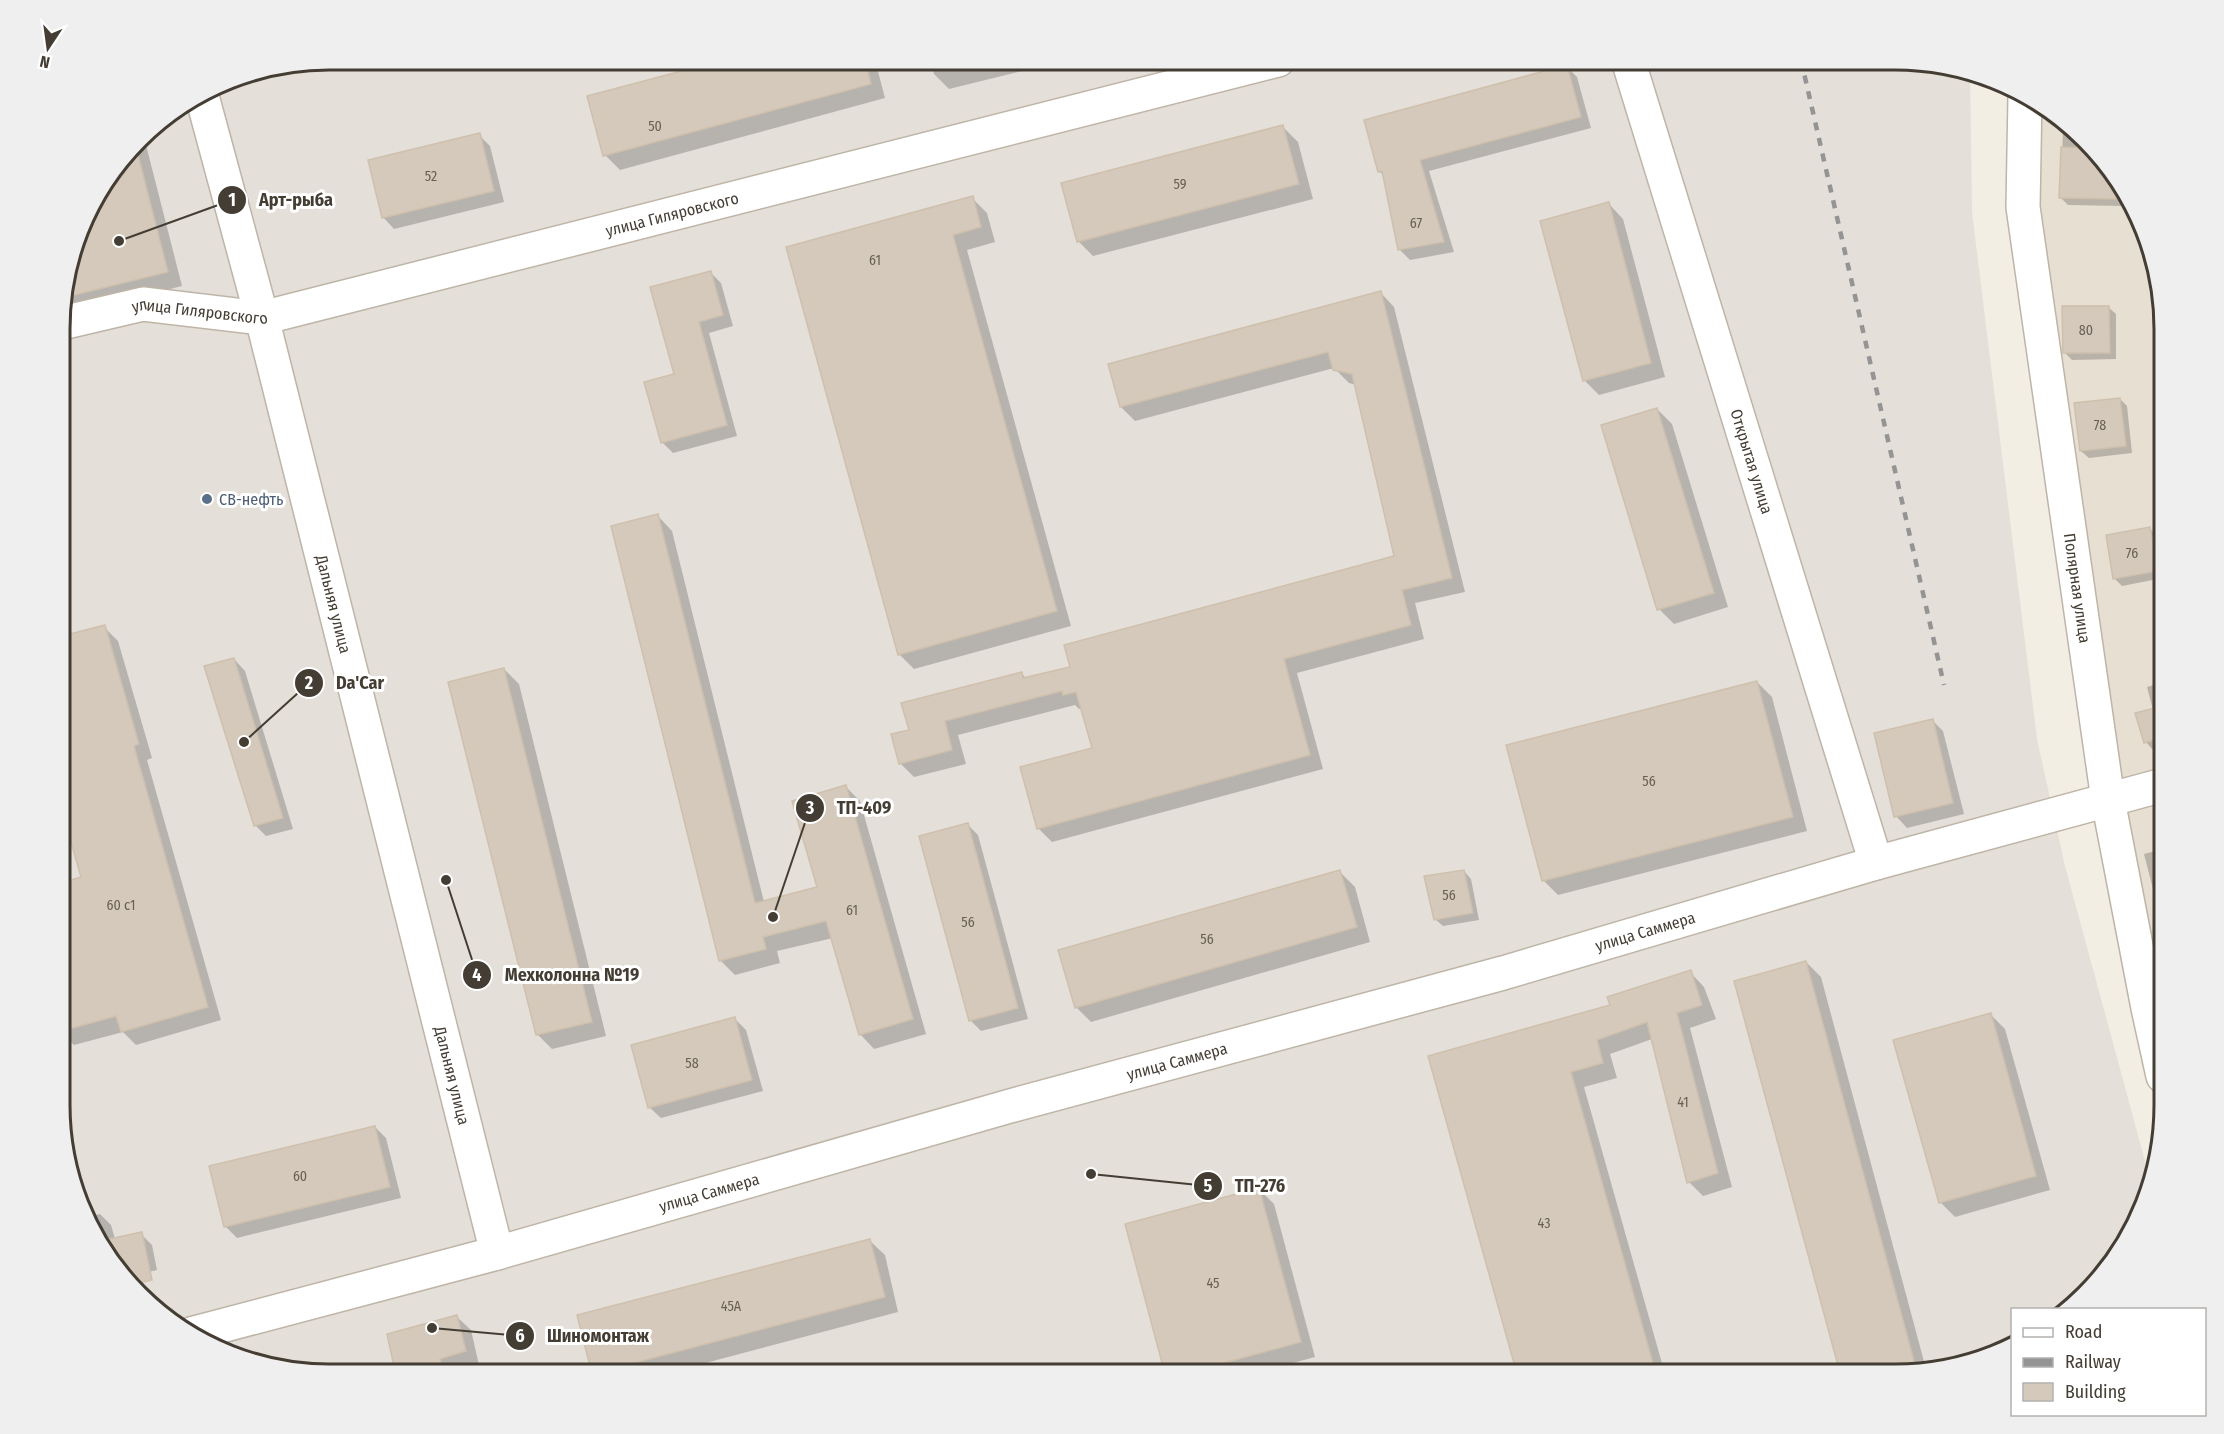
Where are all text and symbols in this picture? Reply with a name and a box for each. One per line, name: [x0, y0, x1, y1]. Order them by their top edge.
north arrow: [18, 18, 78, 78]
text: N: [38, 52, 52, 72]
house number: 50: [648, 118, 662, 135]
house number: 52: [425, 168, 437, 185]
house number: 59: [1173, 176, 1187, 193]
callout: Арт-рыба: [217, 182, 345, 218]
street label: улица Гиляровского: [604, 188, 741, 240]
text: 1: [228, 189, 236, 211]
text: Арт-рыба: [258, 189, 333, 211]
house number: 67: [1410, 215, 1422, 232]
house number: 61: [869, 252, 881, 269]
street label: улица Гиляровского: [130, 294, 270, 328]
house number: 80: [2079, 322, 2093, 339]
street label: Открытая улица: [1726, 407, 1777, 516]
house number: 78: [2094, 417, 2106, 434]
place label: СВ-нефть: [219, 490, 284, 509]
marker: СВ-нефть: [200, 492, 214, 506]
street label: Полярная улица: [2060, 532, 2094, 644]
house number: 76: [2126, 545, 2138, 562]
street label: Дальняя улица: [312, 552, 355, 656]
callout: Da'Car: [294, 665, 396, 701]
text: 2: [304, 672, 313, 694]
text: Da'Car: [336, 672, 384, 694]
house number: 56: [1642, 773, 1656, 790]
callout: ТП-409: [795, 790, 903, 826]
text: 3: [805, 797, 815, 819]
text: ТП-409: [837, 797, 891, 819]
house number: 56: [1442, 887, 1456, 904]
house number: 60 с1: [107, 897, 135, 914]
house number: 61: [846, 902, 858, 919]
street label: улица Саммера: [1593, 908, 1698, 955]
house number: 56: [961, 914, 975, 931]
house number: 56: [1200, 931, 1214, 948]
callout: Мехколонна №19: [462, 957, 651, 993]
text: 4: [472, 964, 482, 986]
text: Мехколонна №19: [505, 964, 639, 986]
street label: Дальняя улица: [430, 1023, 473, 1127]
street label: улица Саммера: [1125, 1039, 1229, 1084]
house number: 58: [685, 1055, 699, 1072]
house number: 41: [1677, 1094, 1689, 1111]
house number: 60: [293, 1168, 307, 1185]
callout: ТП-276: [1193, 1168, 1297, 1204]
street label: улица Саммера: [657, 1169, 761, 1216]
text: 5: [1204, 1175, 1213, 1197]
text: ТП-276: [1235, 1175, 1285, 1197]
house number: 43: [1538, 1215, 1550, 1232]
house number: 45: [1206, 1275, 1220, 1292]
house number: 45А: [721, 1298, 742, 1315]
legend: [2011, 1308, 2206, 1416]
callout: Шиномонтаж: [505, 1318, 661, 1354]
text: Road: [2065, 1321, 2102, 1343]
text: 6: [515, 1325, 525, 1347]
text: Шиномонтаж: [547, 1325, 650, 1347]
text: Railway: [2065, 1351, 2121, 1373]
text: Building: [2065, 1381, 2126, 1403]

